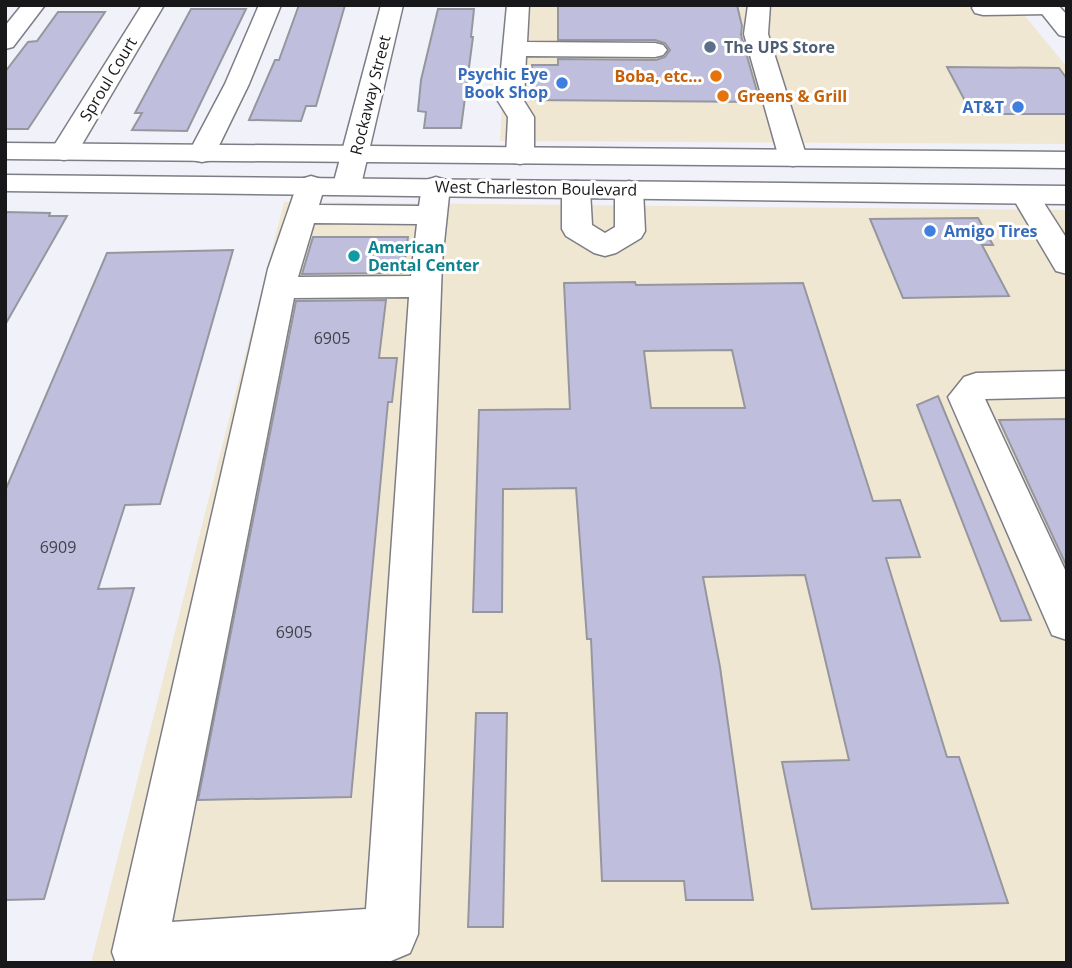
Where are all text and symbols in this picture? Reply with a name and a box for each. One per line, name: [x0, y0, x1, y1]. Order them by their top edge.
street label: Sproul Court: [74, 33, 142, 125]
street label: Rockaway Street: [344, 33, 396, 157]
place label: The UPS Store: [724, 36, 835, 58]
marker: The UPS Store: [702, 39, 718, 55]
place label: Psychic Eye Book Shop: [457, 63, 548, 103]
place label: Boba, etc...: [615, 65, 702, 87]
marker: Boba, etc...: [708, 68, 724, 84]
marker: Psychic Eye Book Shop: [554, 75, 570, 91]
place label: Greens & Grill: [737, 85, 847, 107]
marker: Greens & Grill: [715, 88, 731, 104]
place label: AT&T: [962, 96, 1004, 118]
marker: AT&T: [1010, 99, 1026, 115]
street label: West Charleston Boulevard: [435, 175, 637, 201]
place label: Amigo Tires: [944, 220, 1038, 242]
marker: Amigo Tires: [922, 223, 938, 239]
place label: American Dental Center: [368, 236, 479, 276]
marker: American Dental Center: [346, 248, 362, 264]
house number: 6905: [314, 327, 350, 349]
house number: 6909: [40, 536, 76, 558]
house number: 6905: [276, 621, 312, 643]

